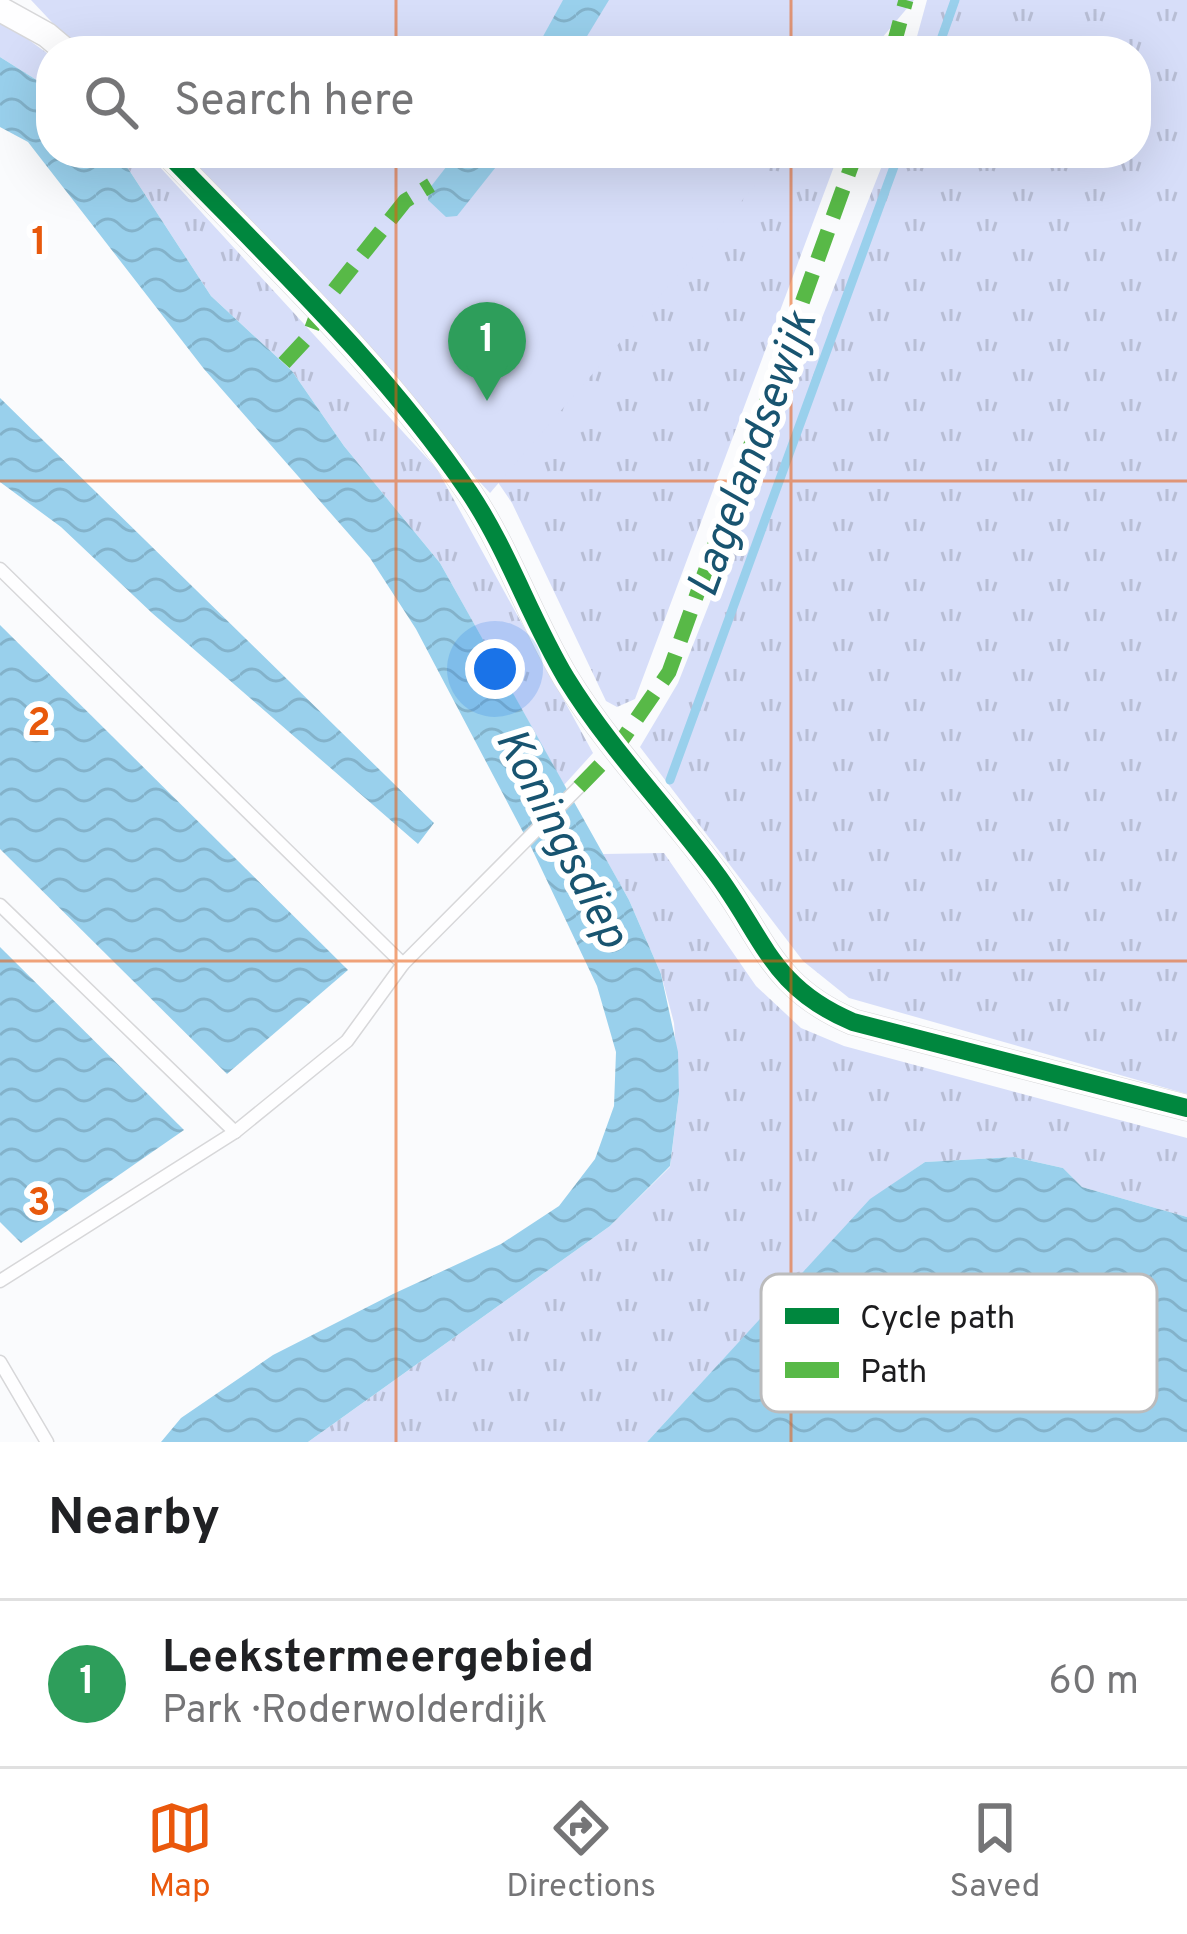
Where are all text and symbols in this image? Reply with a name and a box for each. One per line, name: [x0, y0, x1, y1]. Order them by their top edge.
search box: [36, 36, 1151, 168]
icon: search: [78, 69, 144, 135]
text: Search here: [174, 74, 414, 131]
text: 1: [31, 220, 47, 269]
pin: 1: [448, 302, 526, 401]
water label: Lagelandsewijk: [676, 303, 832, 605]
your location: [465, 639, 525, 699]
text: 2: [27, 701, 51, 750]
water label: Koningsdiep: [480, 720, 640, 959]
text: 3: [27, 1181, 51, 1230]
legend: [761, 1274, 1157, 1412]
text: Cycle path: [860, 1299, 1015, 1341]
text: Path: [860, 1353, 927, 1395]
text: Nearby: [48, 1488, 220, 1553]
text: Leekstermeergebied: [162, 1631, 594, 1688]
text: 1: [79, 1659, 95, 1708]
text: 60 m: [1048, 1659, 1139, 1708]
text: Park · Roderwolderdijk: [162, 1688, 547, 1737]
tab: Map: [147, 1795, 213, 1909]
tab: Directions: [506, 1795, 656, 1909]
tab: Saved: [950, 1795, 1040, 1909]

